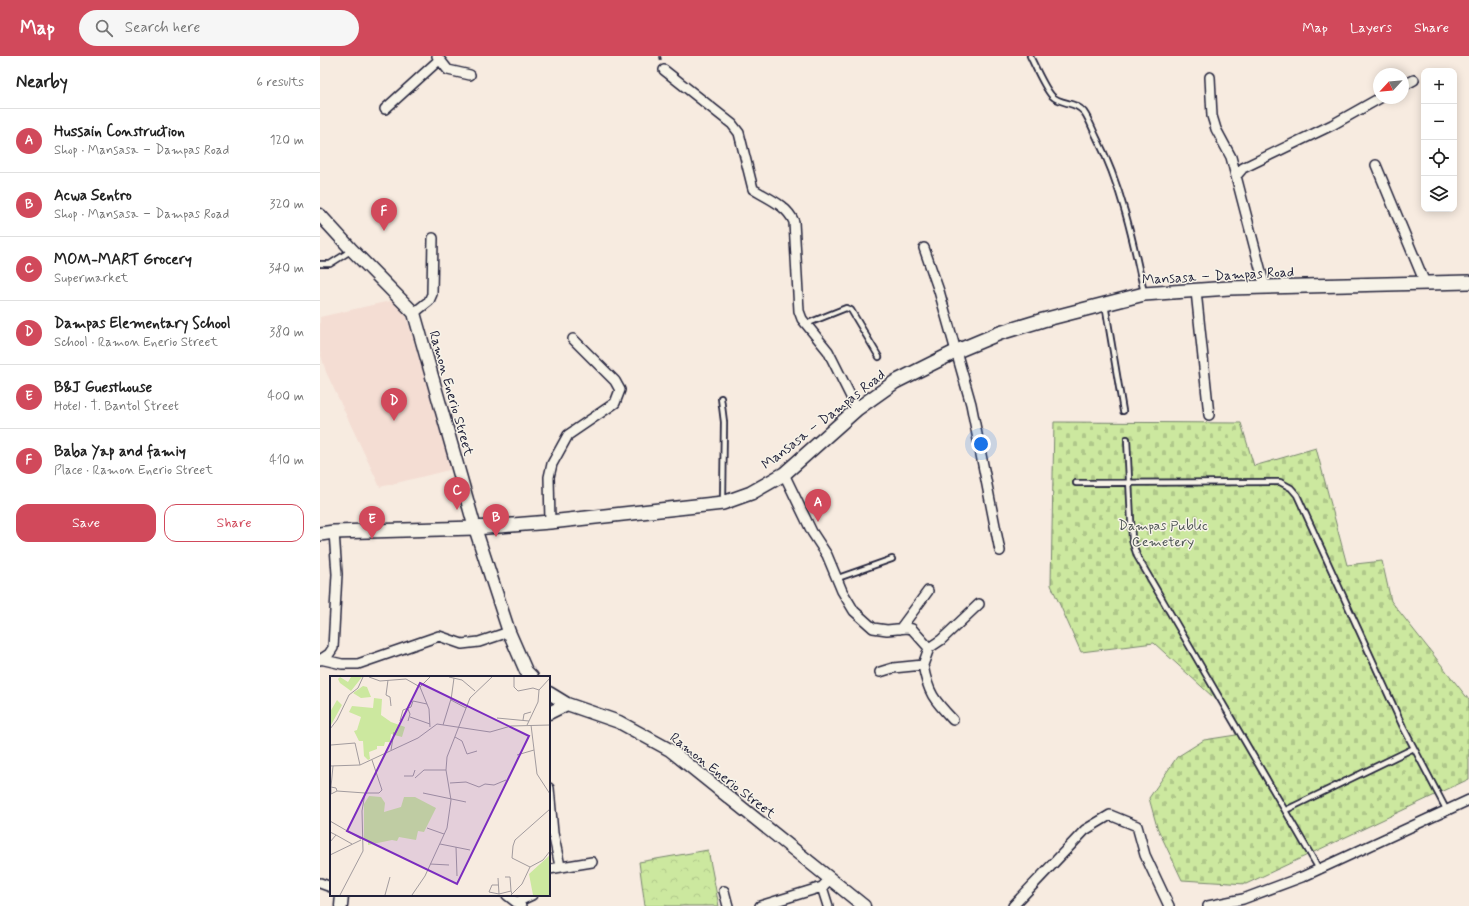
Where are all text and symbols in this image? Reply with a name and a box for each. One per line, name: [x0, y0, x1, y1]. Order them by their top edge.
search box: [79, 10, 359, 46]
text: Map: [20, 16, 55, 41]
icon: search: [93, 17, 115, 39]
text: Search here: [125, 18, 200, 38]
text: Map: [1302, 19, 1328, 37]
text: Layers: [1350, 19, 1392, 37]
text: Share: [1414, 19, 1449, 37]
north arrow: [1373, 68, 1409, 104]
map controls: [1421, 68, 1457, 212]
button: +: [1421, 68, 1457, 104]
text: Nearby: [16, 71, 68, 93]
text: 6 results: [256, 74, 304, 91]
button: −: [1421, 104, 1457, 140]
text: Hussain Construction: [54, 122, 185, 142]
text: A: [25, 132, 33, 149]
text: 120 m: [270, 132, 304, 149]
button: locate: [1421, 140, 1457, 176]
text: Shop · Mansasa – Dampas Road: [54, 142, 229, 159]
button: layers: [1421, 176, 1457, 212]
text: Acwa Sentro: [54, 186, 132, 206]
text: B: [25, 196, 33, 213]
text: 320 m: [270, 196, 304, 213]
pin: F: [371, 198, 397, 231]
text: Shop · Mansasa – Dampas Road: [54, 206, 229, 223]
text: MOM-MART Grocery: [54, 250, 192, 270]
text: C: [24, 260, 34, 277]
text: 340 m: [269, 260, 304, 277]
street label: Mansasa – Dampas Road: [1142, 263, 1295, 289]
text: Supermarket: [54, 270, 128, 287]
text: Dampas Elementary School: [54, 314, 231, 334]
text: D: [25, 324, 33, 341]
text: 380 m: [269, 324, 304, 341]
street label: Ramon Enerio Street: [425, 329, 478, 459]
text: School · Ramon Enerio Street: [54, 334, 218, 351]
street label: Mansasa – Dampas Road: [758, 366, 889, 474]
text: B&J Guesthouse: [54, 378, 152, 398]
text: E: [25, 388, 33, 405]
text: 400 m: [267, 388, 304, 405]
pin: D: [381, 388, 407, 421]
text: Hotel · T. Bantol Street: [54, 398, 179, 415]
your location: [971, 434, 991, 454]
text: Baba Yap and famiy: [54, 442, 186, 462]
text: F: [26, 452, 32, 469]
text: 410 m: [269, 452, 304, 469]
text: Place · Ramon Enerio Street: [54, 462, 213, 479]
pin: C: [444, 477, 470, 510]
pin: A: [805, 489, 831, 522]
button: Save: [16, 504, 156, 542]
button: Share: [164, 504, 304, 542]
pin: B: [483, 504, 509, 537]
pin: E: [359, 506, 385, 539]
park label: Dampas Public Cemetery: [1118, 517, 1208, 551]
inset map: [330, 676, 550, 896]
street label: Ramon Enerio Street: [666, 729, 780, 823]

